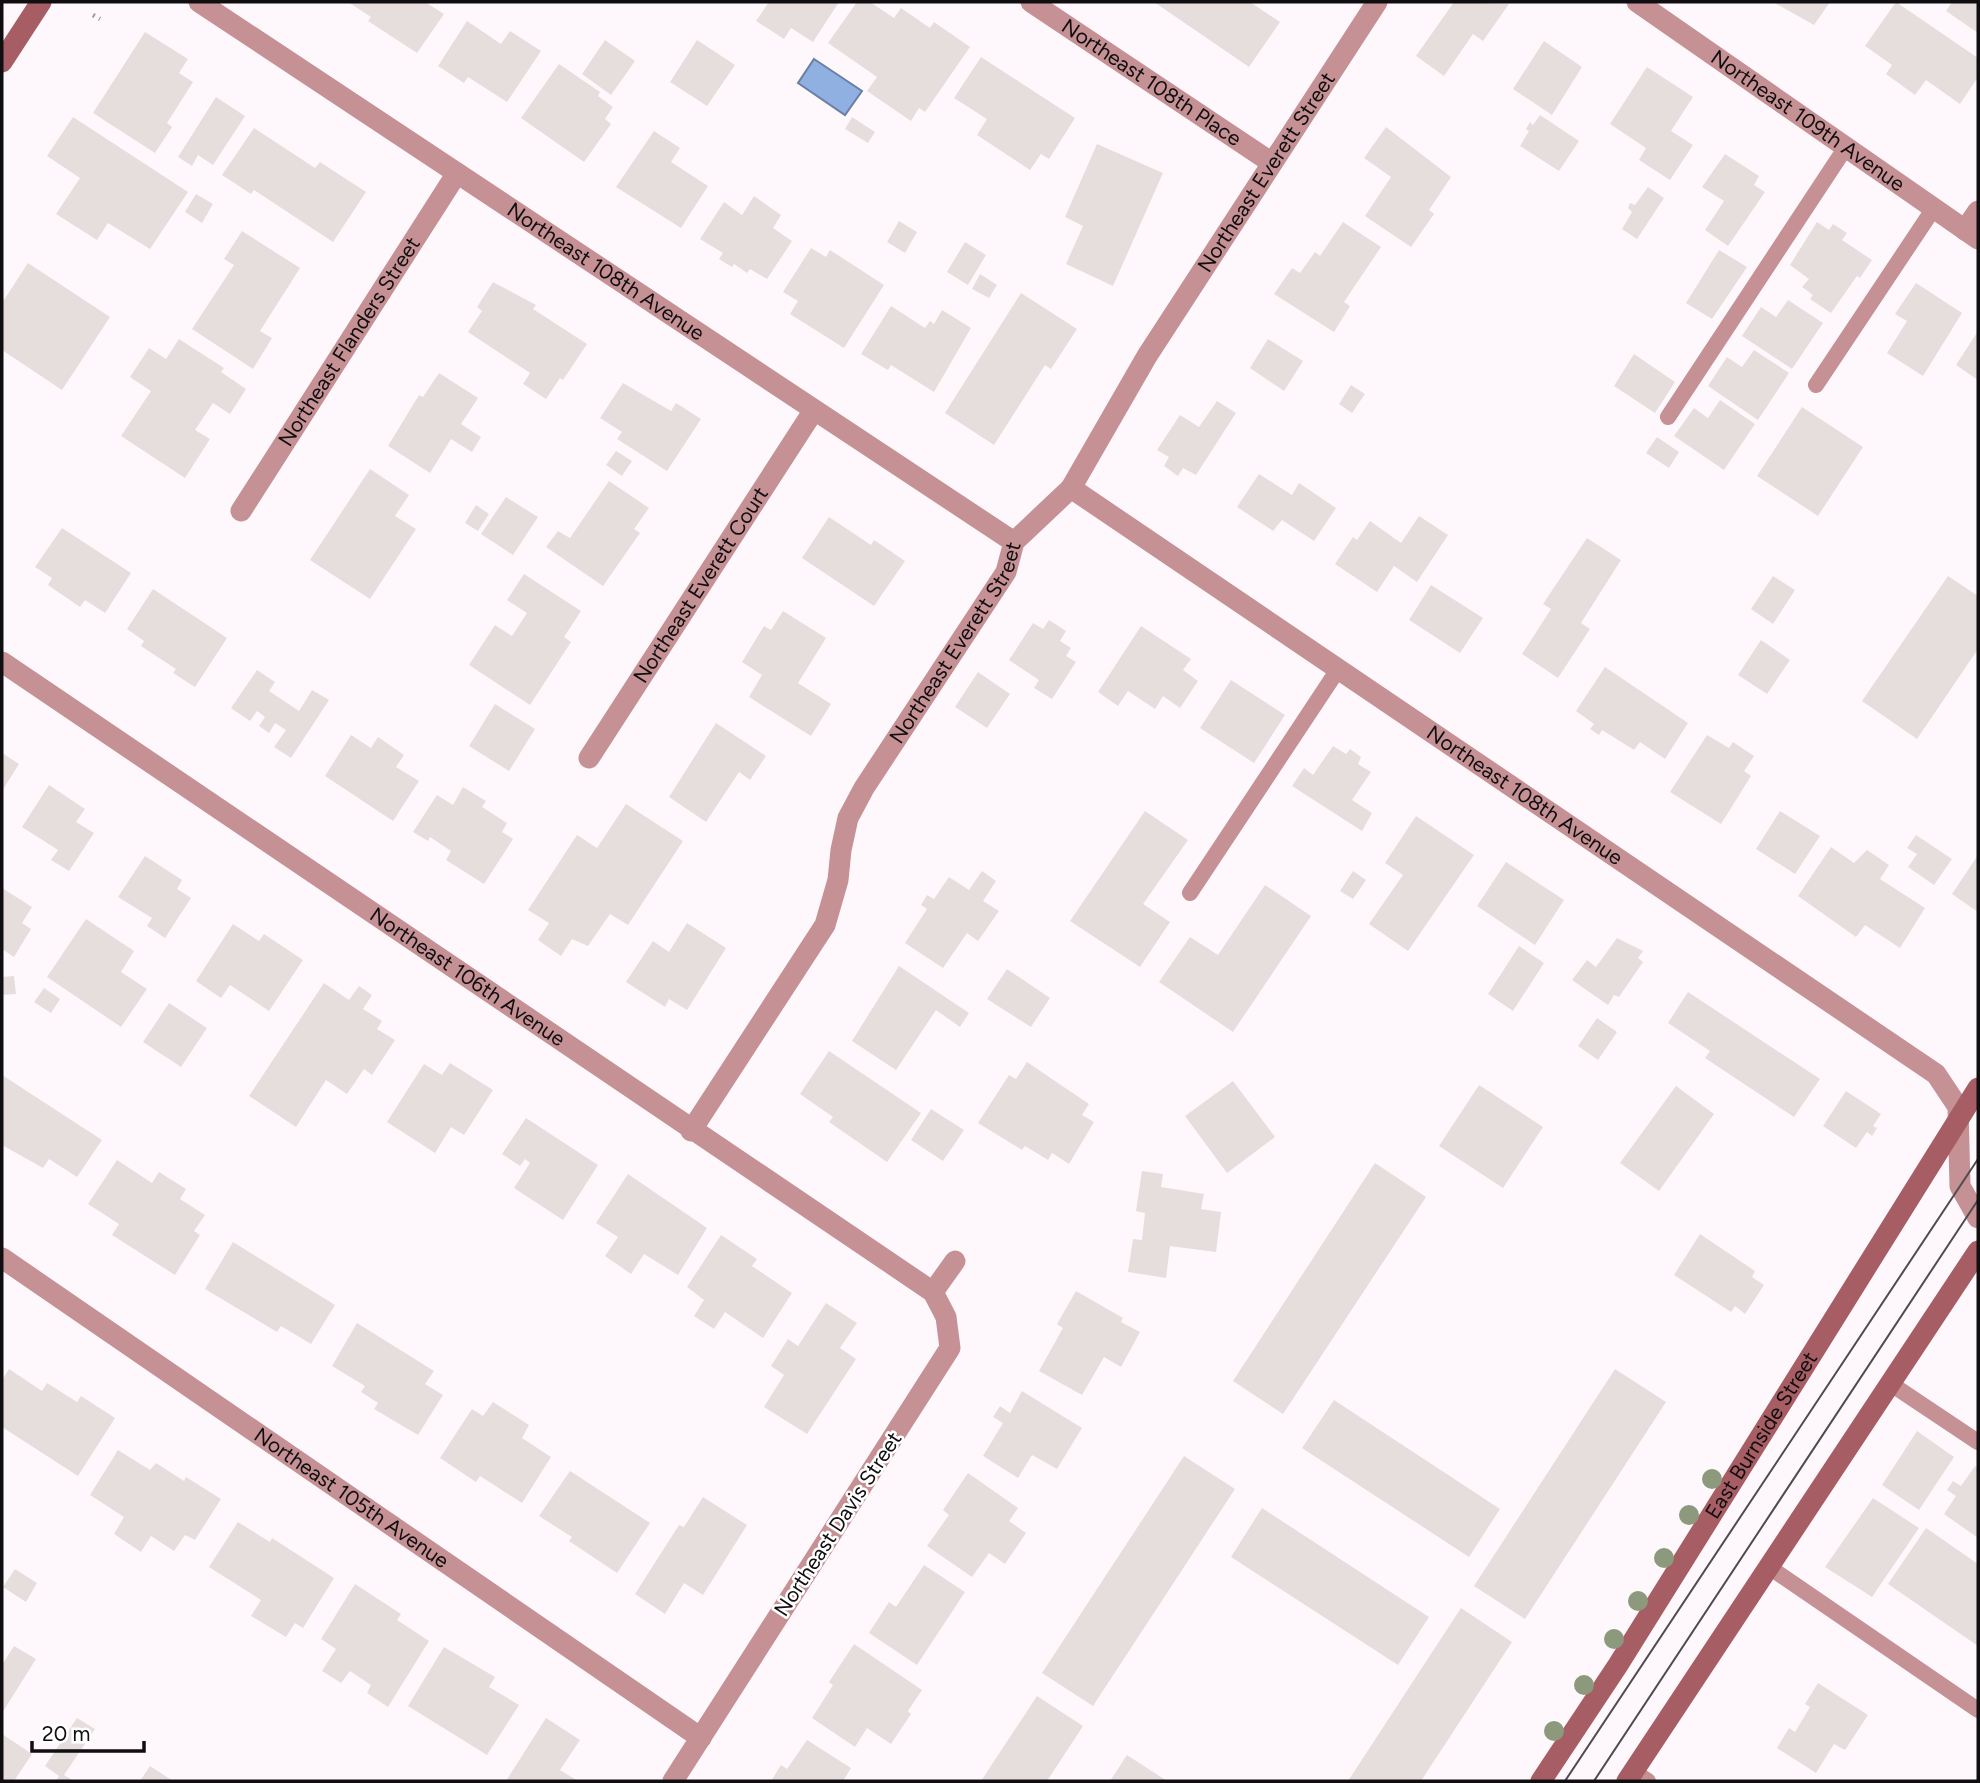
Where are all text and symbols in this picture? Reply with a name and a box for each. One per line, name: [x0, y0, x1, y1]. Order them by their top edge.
street label: Northeast 108th Place: [1057, 13, 1246, 151]
street label: Northeast 109th Avenue: [1706, 44, 1910, 196]
street label: Northeast Everett Street: [1192, 67, 1340, 277]
street label: Northeast 108th Avenue: [503, 197, 709, 345]
street label: Northeast Flanders Street: [273, 232, 425, 451]
street label: Northeast Everett Court: [628, 482, 773, 688]
street label: Northeast Everett Street: [884, 539, 1026, 748]
street label: Northeast 108th Avenue: [1422, 720, 1628, 870]
street label: Northeast 106th Avenue: [365, 902, 570, 1051]
street label: East Burnside Street: [1699, 1347, 1822, 1523]
street label: Northeast 105th Avenue: [250, 1422, 454, 1573]
street label: Northeast Davis Street: [769, 1427, 907, 1621]
scale bar: [32, 1710, 144, 1754]
text: 20 m: [42, 1721, 90, 1746]

